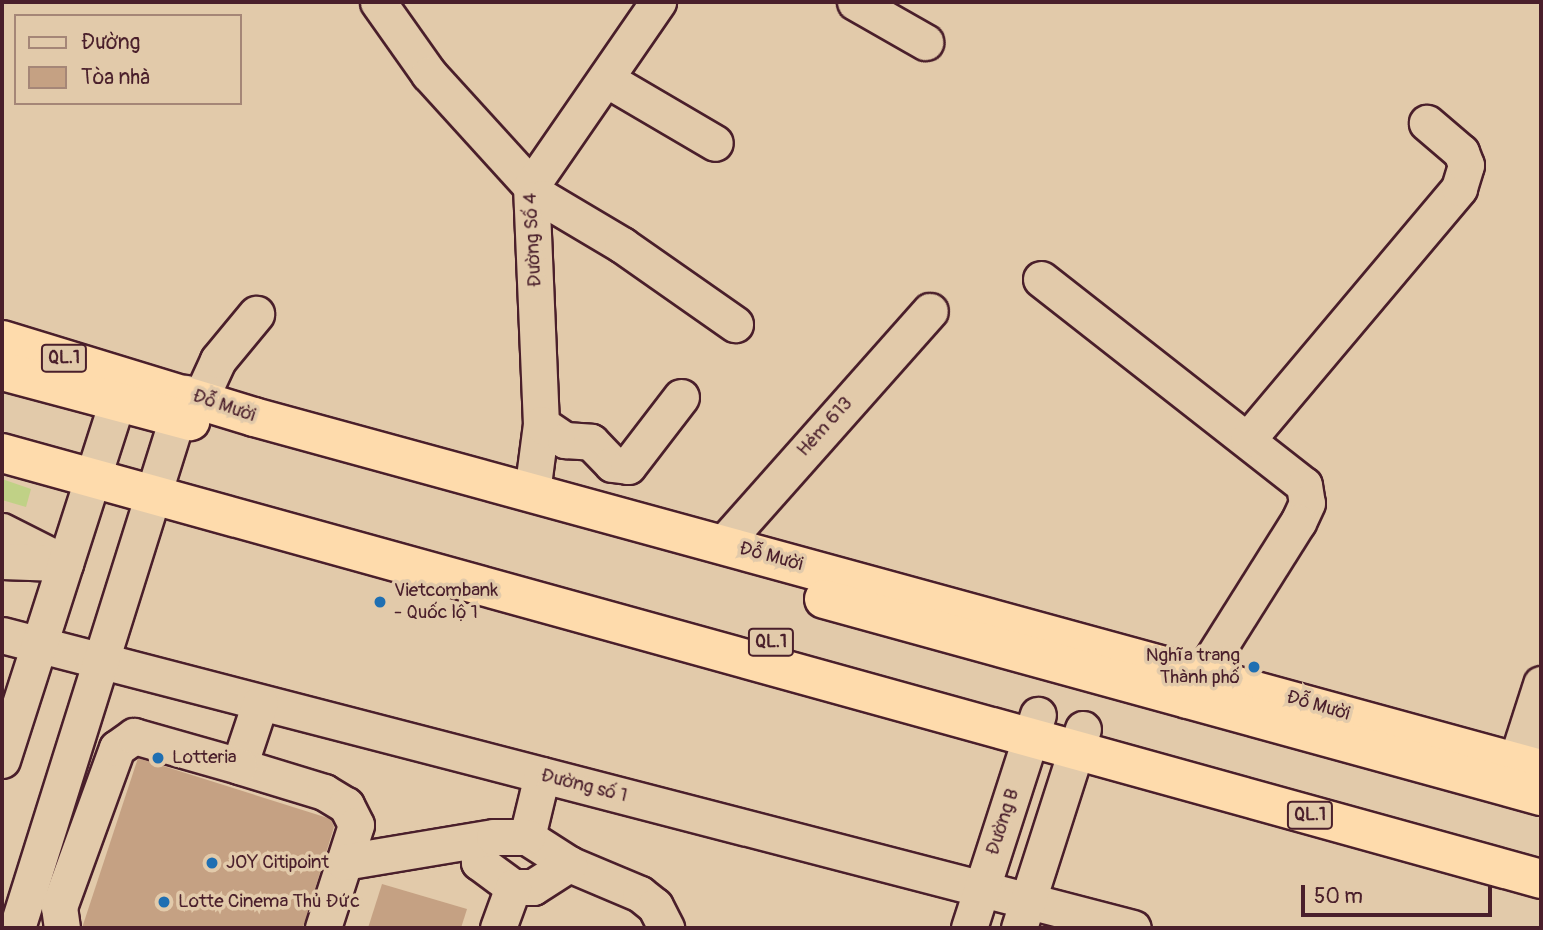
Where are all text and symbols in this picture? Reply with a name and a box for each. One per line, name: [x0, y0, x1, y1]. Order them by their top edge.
legend: [14, 14, 242, 105]
text: Đường: [81, 29, 140, 56]
text: Tòa nhà: [81, 64, 150, 91]
street label: Đường Số 4: [519, 192, 547, 288]
road number: QL.1: [40, 344, 88, 372]
street label: Đỗ Mười: [190, 385, 258, 427]
street label: Hẻm 613: [792, 393, 858, 461]
street label: Đỗ Mười: [737, 538, 805, 576]
place label: Vietcombank - Quốc lộ 1: [394, 580, 498, 624]
marker: Vietcombank - Quốc lộ 1: [372, 594, 388, 610]
road number: QL.1: [746, 628, 796, 656]
place label: Nghĩa trang Thành phố: [1146, 645, 1240, 689]
marker: Nghĩa trang Thành phố: [1246, 659, 1262, 675]
street label: Đỗ Mười: [1284, 686, 1352, 726]
place label: Lotteria: [172, 747, 237, 769]
marker: Lotteria: [150, 750, 166, 766]
street label: Đường số 1: [538, 764, 630, 808]
street label: Đường B: [982, 786, 1024, 858]
road number: QL.1: [1286, 800, 1334, 830]
place label: JOY Citipoint: [226, 852, 329, 874]
marker: JOY Citipoint: [204, 855, 220, 871]
scale bar: [1305, 870, 1496, 914]
text: 50 m: [1314, 883, 1363, 910]
place label: Lotte Cinema Thủ Đức: [178, 891, 360, 913]
marker: Lotte Cinema Thủ Đức: [156, 894, 172, 910]

